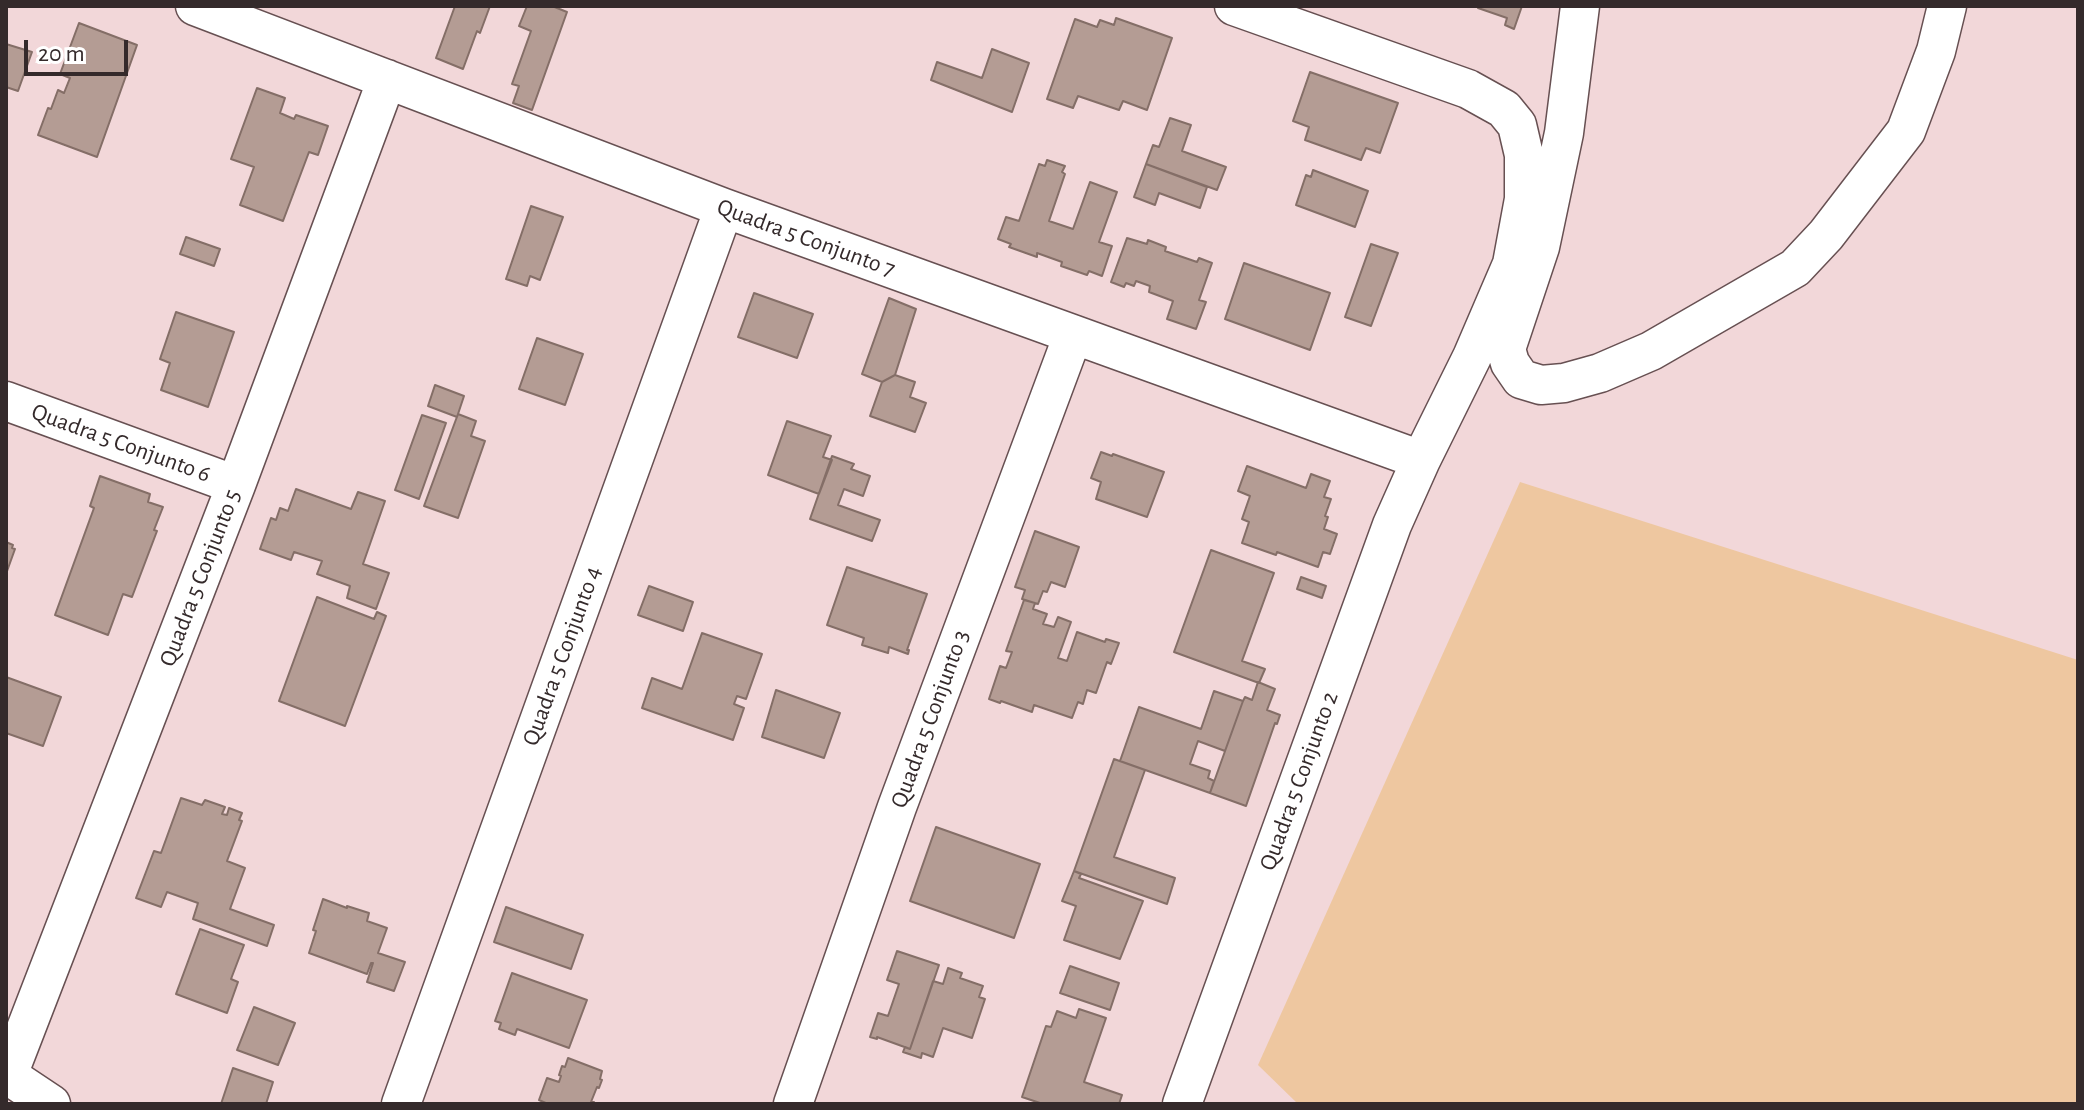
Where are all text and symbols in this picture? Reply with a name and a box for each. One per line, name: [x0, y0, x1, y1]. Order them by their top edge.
scale bar: [28, 24, 132, 74]
text: 20 m: [38, 42, 85, 66]
street label: Quadra 5 Conjunto 7: [713, 192, 899, 284]
street label: Quadra 5 Conjunto 6: [27, 397, 215, 489]
street label: Quadra 5 Conjunto 5: [153, 485, 247, 671]
street label: Quadra 5 Conjunto 4: [516, 562, 608, 750]
street label: Quadra 5 Conjunto 3: [884, 626, 976, 812]
street label: Quadra 5 Conjunto 2: [1253, 688, 1345, 874]

